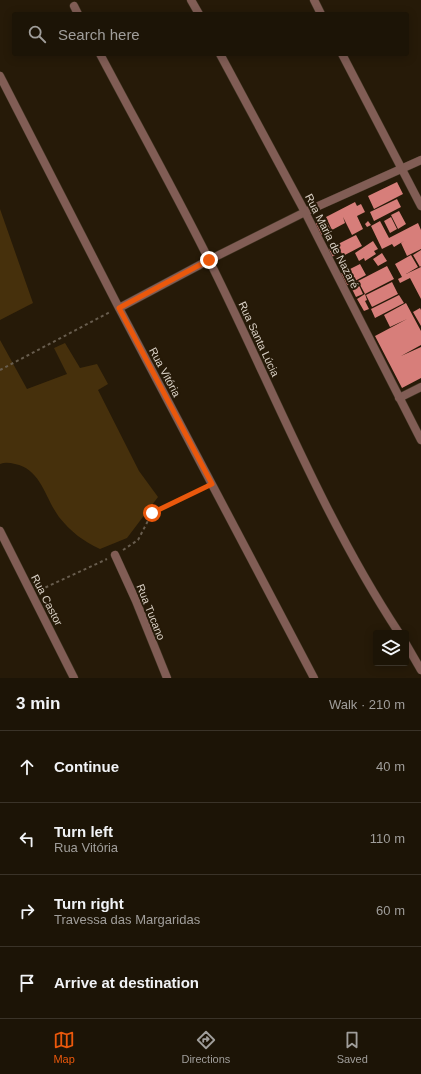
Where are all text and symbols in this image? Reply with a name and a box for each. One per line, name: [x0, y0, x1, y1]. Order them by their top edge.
search box: [12, 12, 409, 56]
icon: search: [26, 23, 48, 45]
text: Search here: [58, 26, 140, 43]
street label: Rua Maria de Nazaré: [303, 192, 361, 290]
route end: [200, 251, 218, 269]
street label: Rua Santa Lúcia: [236, 300, 282, 379]
street label: Rua Vitória: [147, 345, 183, 400]
route start: [143, 504, 161, 522]
street label: Rua Castor: [29, 572, 65, 628]
street label: Rua Tucano: [134, 582, 168, 642]
map controls: [373, 630, 409, 666]
button: layers: [373, 630, 409, 666]
text: 3 min: [16, 694, 60, 713]
text: Walk · 210 m: [329, 697, 405, 712]
icon: ahead: [16, 756, 38, 778]
text: Continue: [54, 758, 119, 775]
text: 40 m: [376, 759, 405, 774]
text: Turn left: [54, 823, 113, 840]
icon: left: [16, 828, 38, 850]
text: 110 m: [370, 831, 405, 846]
text: Rua Vitória: [54, 840, 118, 855]
text: Turn right: [54, 895, 124, 912]
icon: right: [16, 900, 38, 922]
text: 60 m: [376, 903, 405, 918]
text: Travessa das Margaridas: [54, 912, 200, 927]
icon: arrive: [16, 972, 38, 994]
text: Arrive at destination: [54, 974, 199, 991]
tab: Map: [53, 1029, 75, 1065]
tab: Directions: [181, 1029, 230, 1065]
tab: Saved: [337, 1029, 368, 1065]

